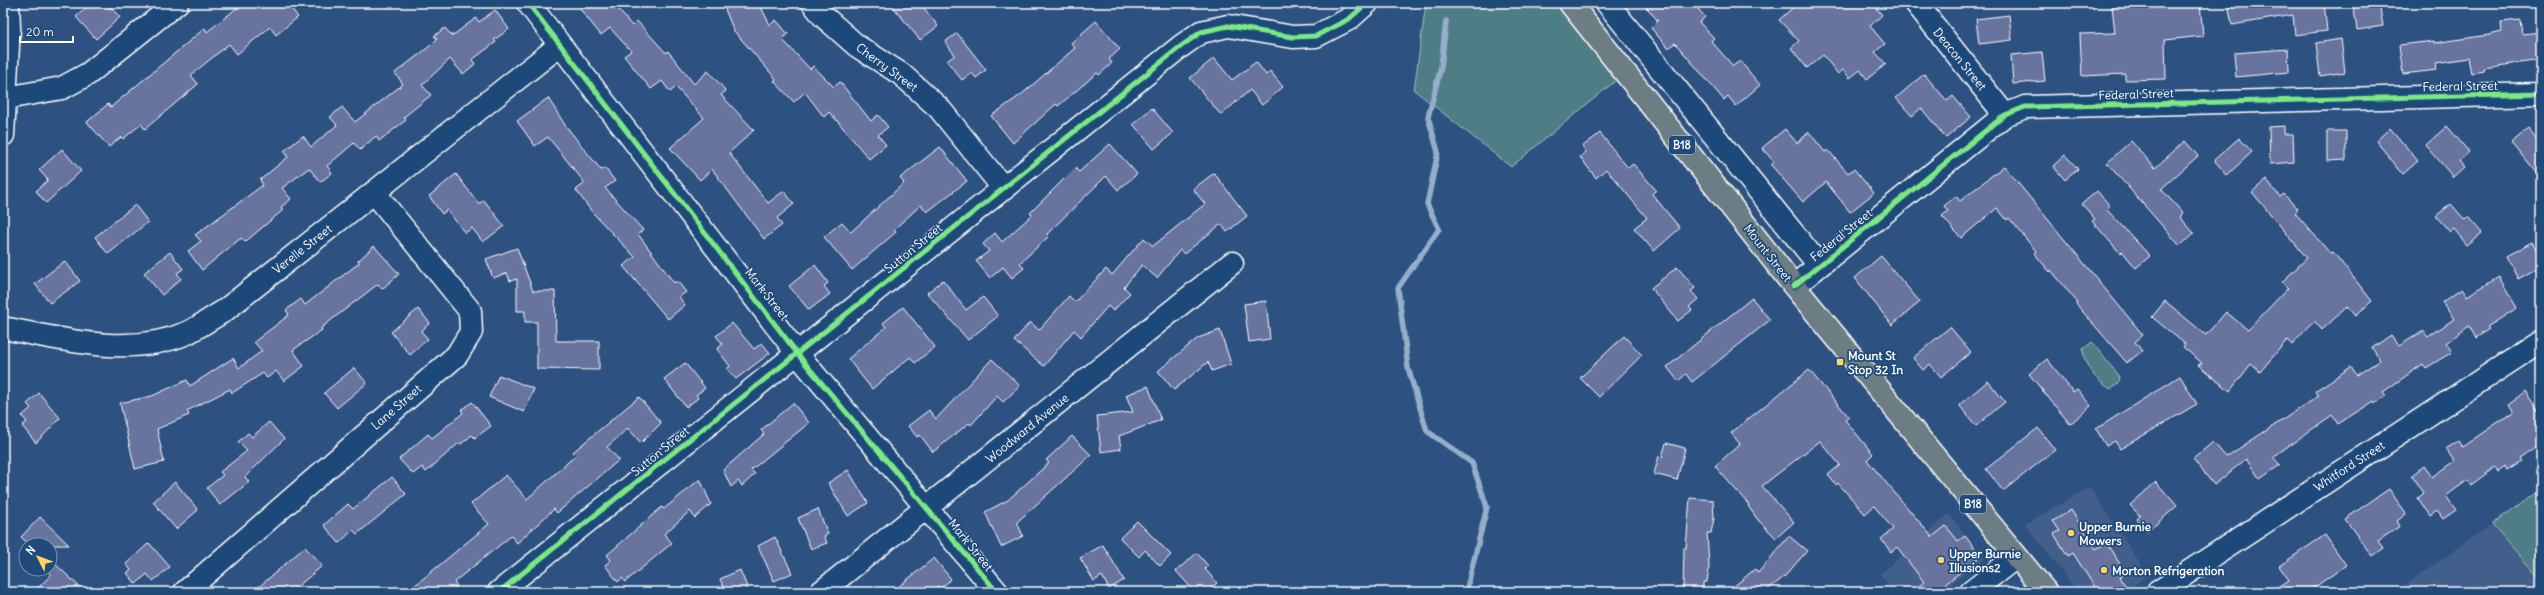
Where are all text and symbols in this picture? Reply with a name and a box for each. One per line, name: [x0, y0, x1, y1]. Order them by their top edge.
scale bar: [20, 18, 73, 44]
text: 20 m: [26, 24, 54, 39]
street label: Deacon Street: [1930, 25, 1990, 93]
street label: Cherry Street: [853, 40, 921, 94]
street label: Federal Street: [2422, 78, 2498, 94]
street label: Federal Street: [2098, 85, 2174, 103]
road number: B18: [1669, 136, 1695, 154]
street label: Federal Street: [1807, 205, 1875, 265]
street label: Sutton Street: [881, 220, 945, 276]
street label: Verelle Street: [269, 221, 335, 277]
street label: Mount Street: [1741, 221, 1795, 285]
street label: Mark Street: [742, 265, 792, 323]
place label: Mount St Stop 32 In: [1848, 348, 1903, 378]
marker: Mount St Stop 32 In: [1835, 357, 1845, 367]
street label: Lane Street: [368, 381, 424, 433]
street label: Woodward Avenue: [983, 390, 1071, 466]
street label: Sutton Street: [628, 423, 692, 479]
street label: Whitford Street: [2311, 437, 2387, 495]
road number: B18: [1960, 495, 1986, 513]
street label: Mark Street: [946, 516, 996, 574]
place label: Upper Burnie Mowers: [2079, 519, 2151, 548]
marker: Upper Burnie Mowers: [2066, 528, 2076, 538]
north arrow: [18, 537, 58, 577]
text: N: [23, 543, 38, 558]
place label: Upper Burnie Illusions2: [1949, 546, 2021, 575]
marker: Upper Burnie Illusions2: [1936, 555, 1946, 565]
place label: Morton Refrigeration: [2112, 563, 2224, 579]
marker: Morton Refrigeration: [2099, 565, 2109, 575]

